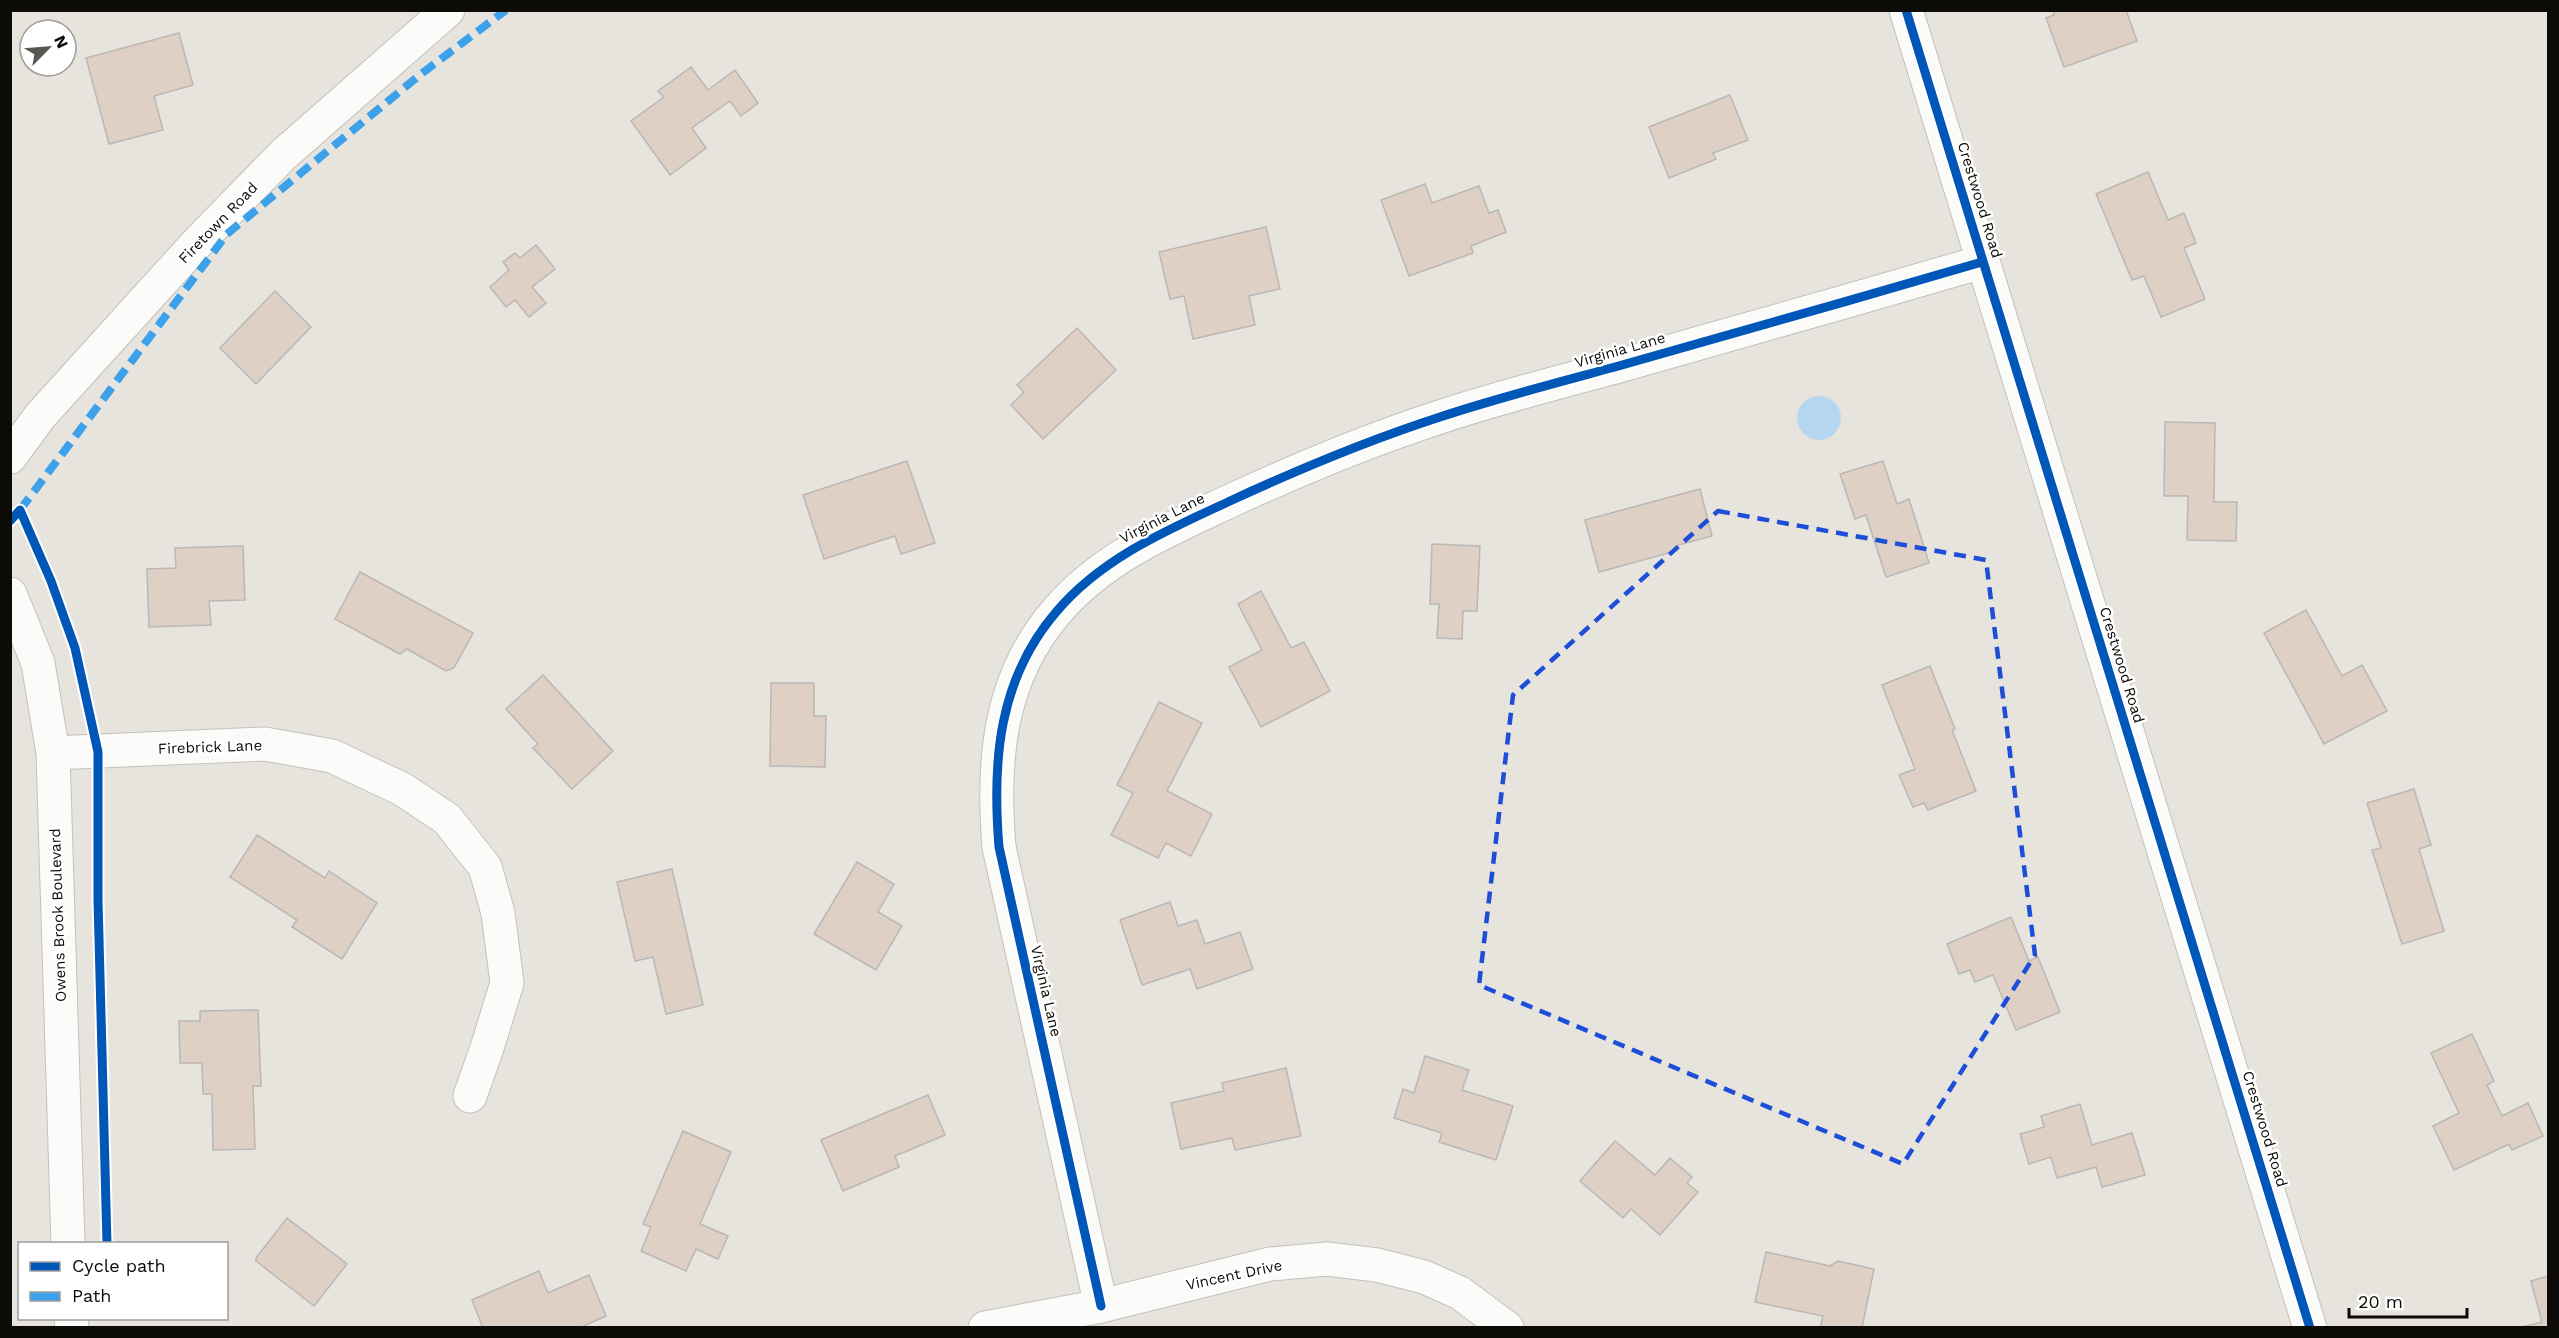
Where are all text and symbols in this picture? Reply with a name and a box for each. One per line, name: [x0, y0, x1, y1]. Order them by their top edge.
north arrow: [18, 18, 78, 78]
text: N: [50, 32, 72, 51]
street label: Crestwood Road: [1954, 140, 2006, 260]
street label: Firetown Road: [175, 179, 261, 267]
street label: Virginia Lane: [1573, 328, 1667, 372]
street label: Virginia Lane: [1116, 489, 1208, 547]
street label: Crestwood Road: [2096, 605, 2148, 725]
street label: Firebrick Lane: [158, 736, 262, 758]
street label: Owens Brook Boulevard: [46, 828, 70, 1002]
street label: Virginia Lane: [1027, 943, 1065, 1039]
street label: Crestwood Road: [2239, 1069, 2291, 1189]
legend: [18, 1242, 228, 1320]
text: Cycle path: [72, 1255, 166, 1276]
street label: Vincent Drive: [1184, 1256, 1284, 1294]
scale bar: [2349, 1281, 2468, 1319]
text: Path: [72, 1285, 112, 1306]
text: 20 m: [2358, 1291, 2403, 1312]

